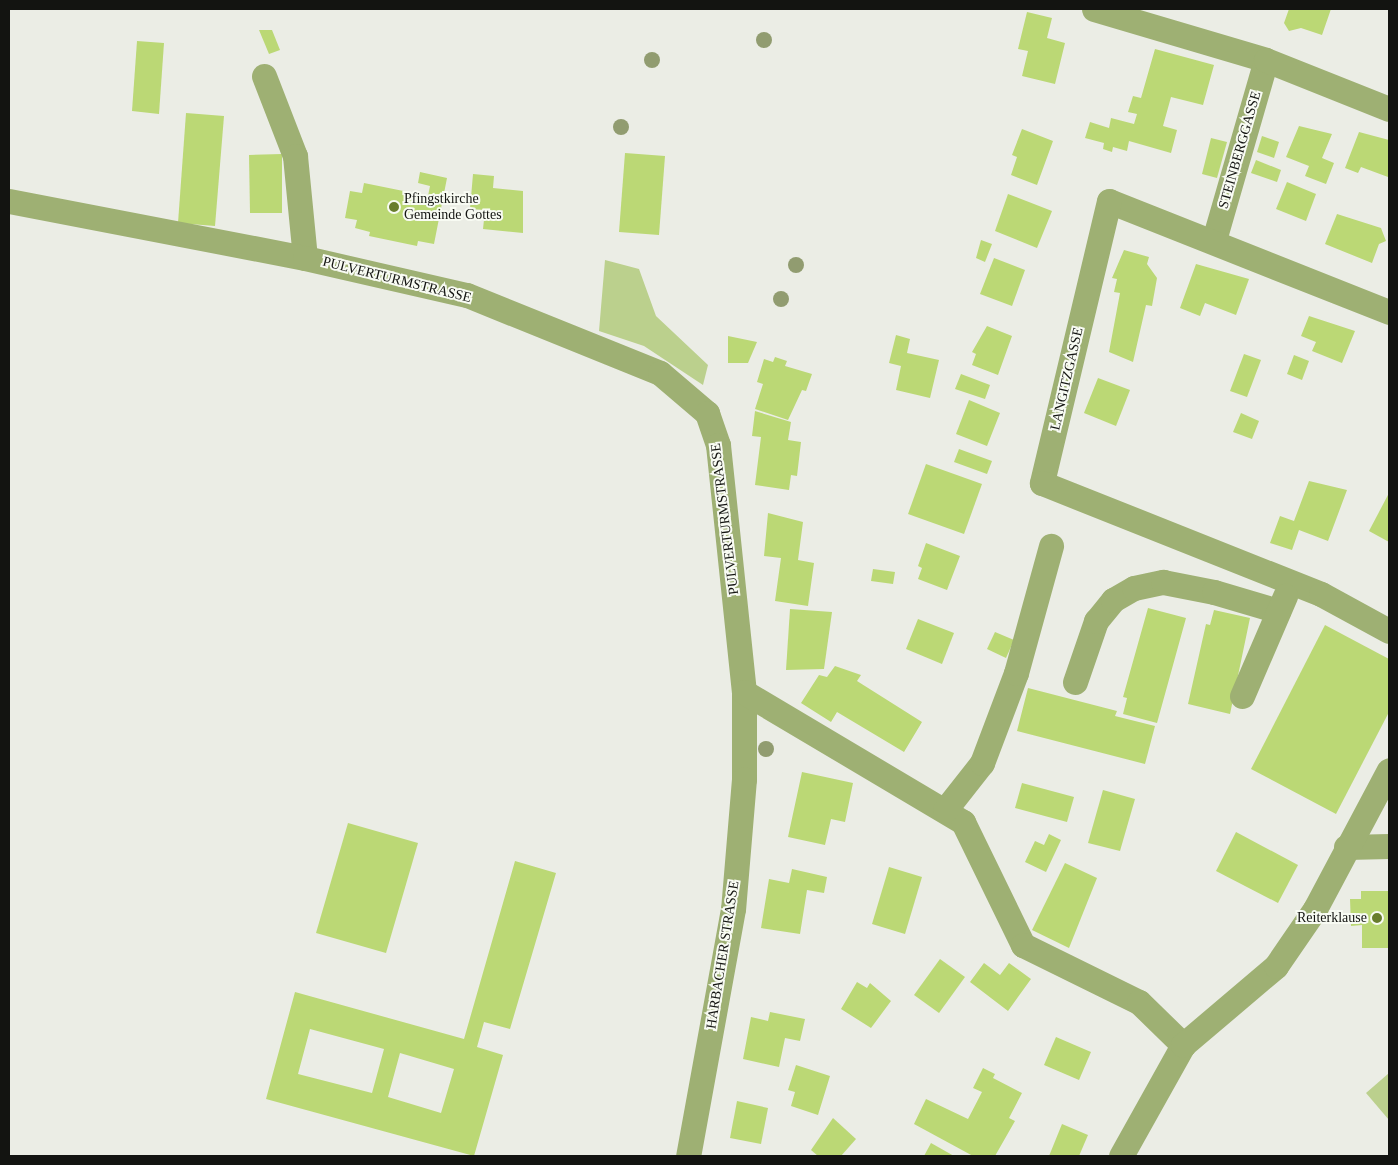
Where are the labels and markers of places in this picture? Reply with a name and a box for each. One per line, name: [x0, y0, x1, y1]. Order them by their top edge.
place label: Pfingstkirche Gemeinde Gottes: [404, 191, 502, 223]
marker: Pfingstkirche Gemeinde Gottes: [388, 201, 400, 213]
place label: Reiterklause: [1297, 910, 1367, 926]
marker: Reiterklause: [1371, 912, 1383, 924]

